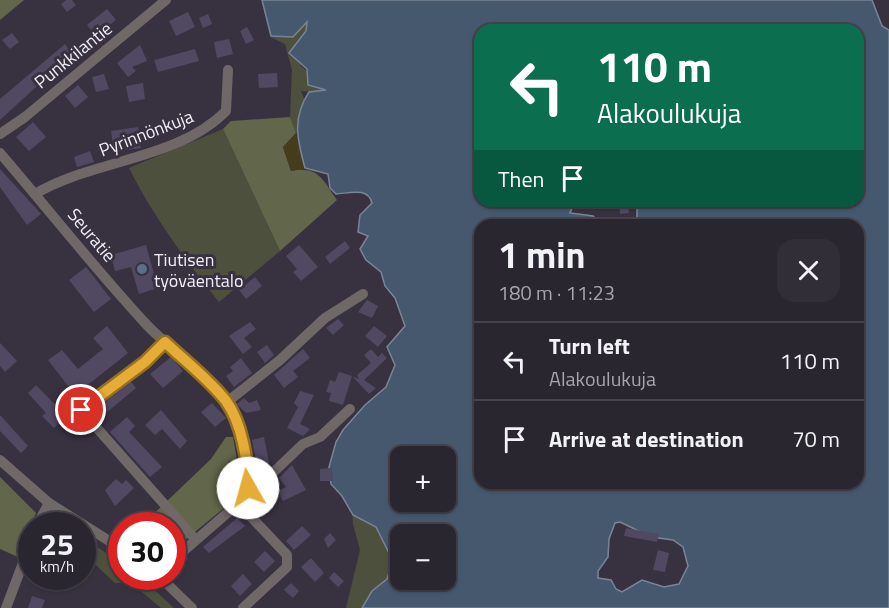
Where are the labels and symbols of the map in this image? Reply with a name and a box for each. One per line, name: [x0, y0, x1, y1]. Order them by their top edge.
street label: Punkkilantie: [28, 15, 118, 95]
street label: Pyrinnönkuja: [95, 103, 197, 163]
street label: Seuratie: [61, 202, 123, 268]
place label: Tiutisen työväentalo: [154, 246, 243, 294]
marker: Tiutisen työväentalo: [135, 262, 149, 276]
pin: [55, 384, 106, 435]
position arrow: [216, 456, 280, 520]
speed limit sign: 30: [108, 512, 186, 590]

